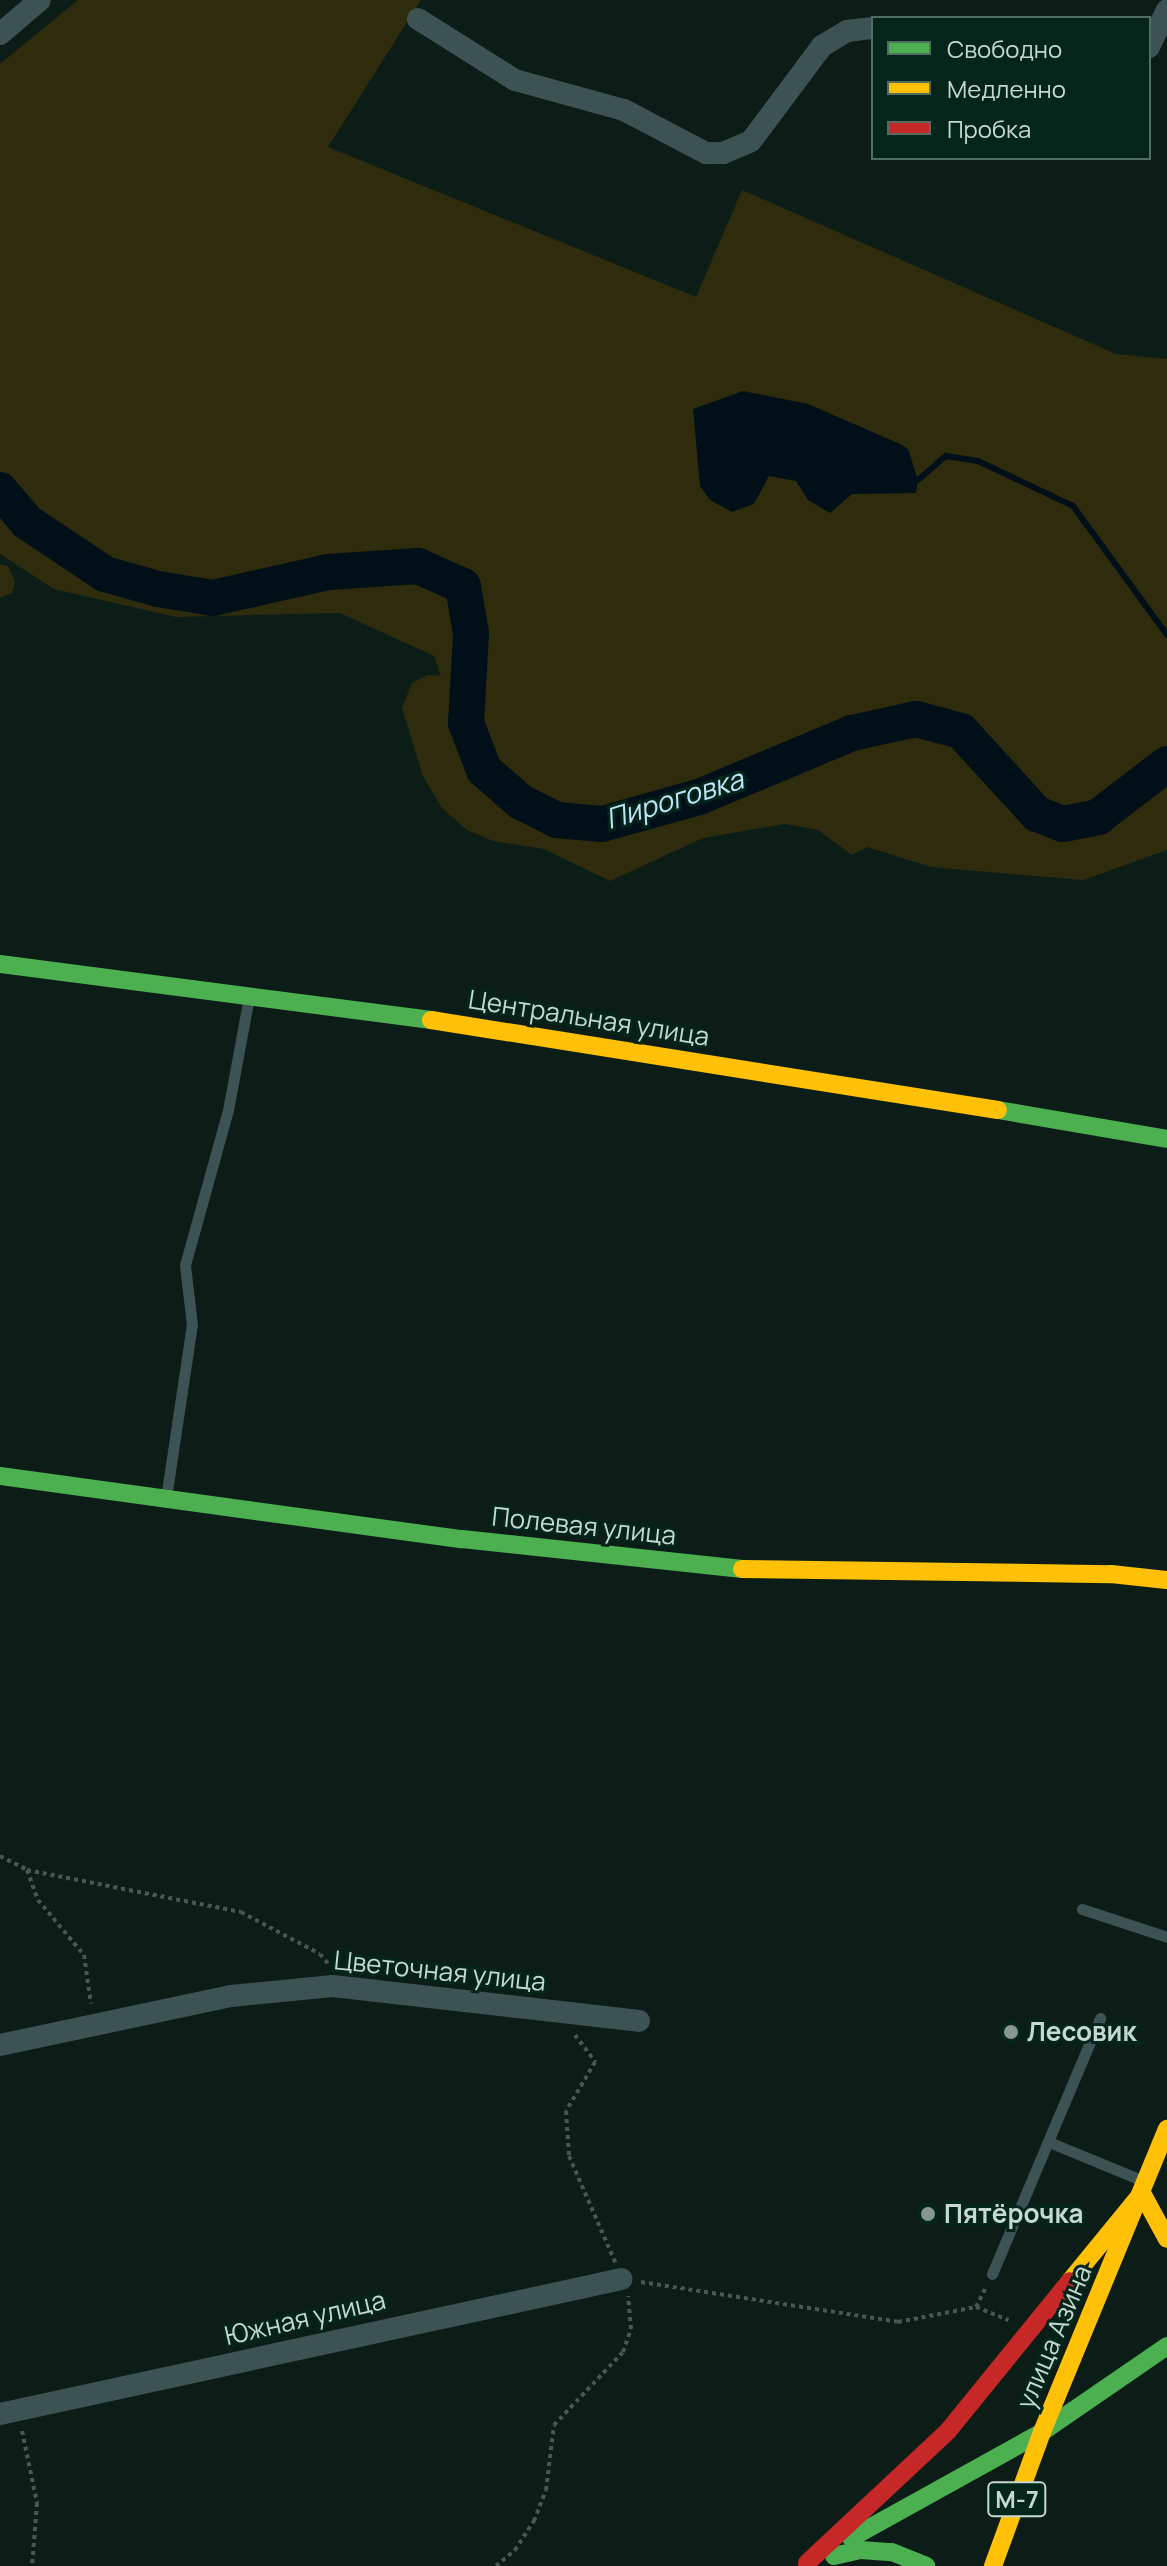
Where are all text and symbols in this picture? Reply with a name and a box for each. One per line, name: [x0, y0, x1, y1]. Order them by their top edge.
legend: [871, 16, 1151, 160]
text: Свободно: [947, 32, 1062, 65]
text: Медленно: [947, 72, 1066, 105]
text: Пробка: [947, 112, 1031, 145]
water label: Пироговка: [601, 761, 747, 835]
street label: Центральная улица: [466, 984, 712, 1052]
street label: Полевая улица: [490, 1501, 678, 1551]
street label: Цветочная улица: [333, 1944, 547, 1998]
place label: Лесовик: [1027, 2016, 1136, 2048]
marker: Лесовик: [1002, 2023, 1020, 2041]
place label: Пятёрочка: [944, 2198, 1083, 2230]
marker: Пятёрочка: [919, 2205, 937, 2223]
street label: улица Азина: [1010, 2261, 1098, 2413]
street label: Южная улица: [221, 2284, 389, 2352]
road number: М-7: [987, 2479, 1047, 2519]

